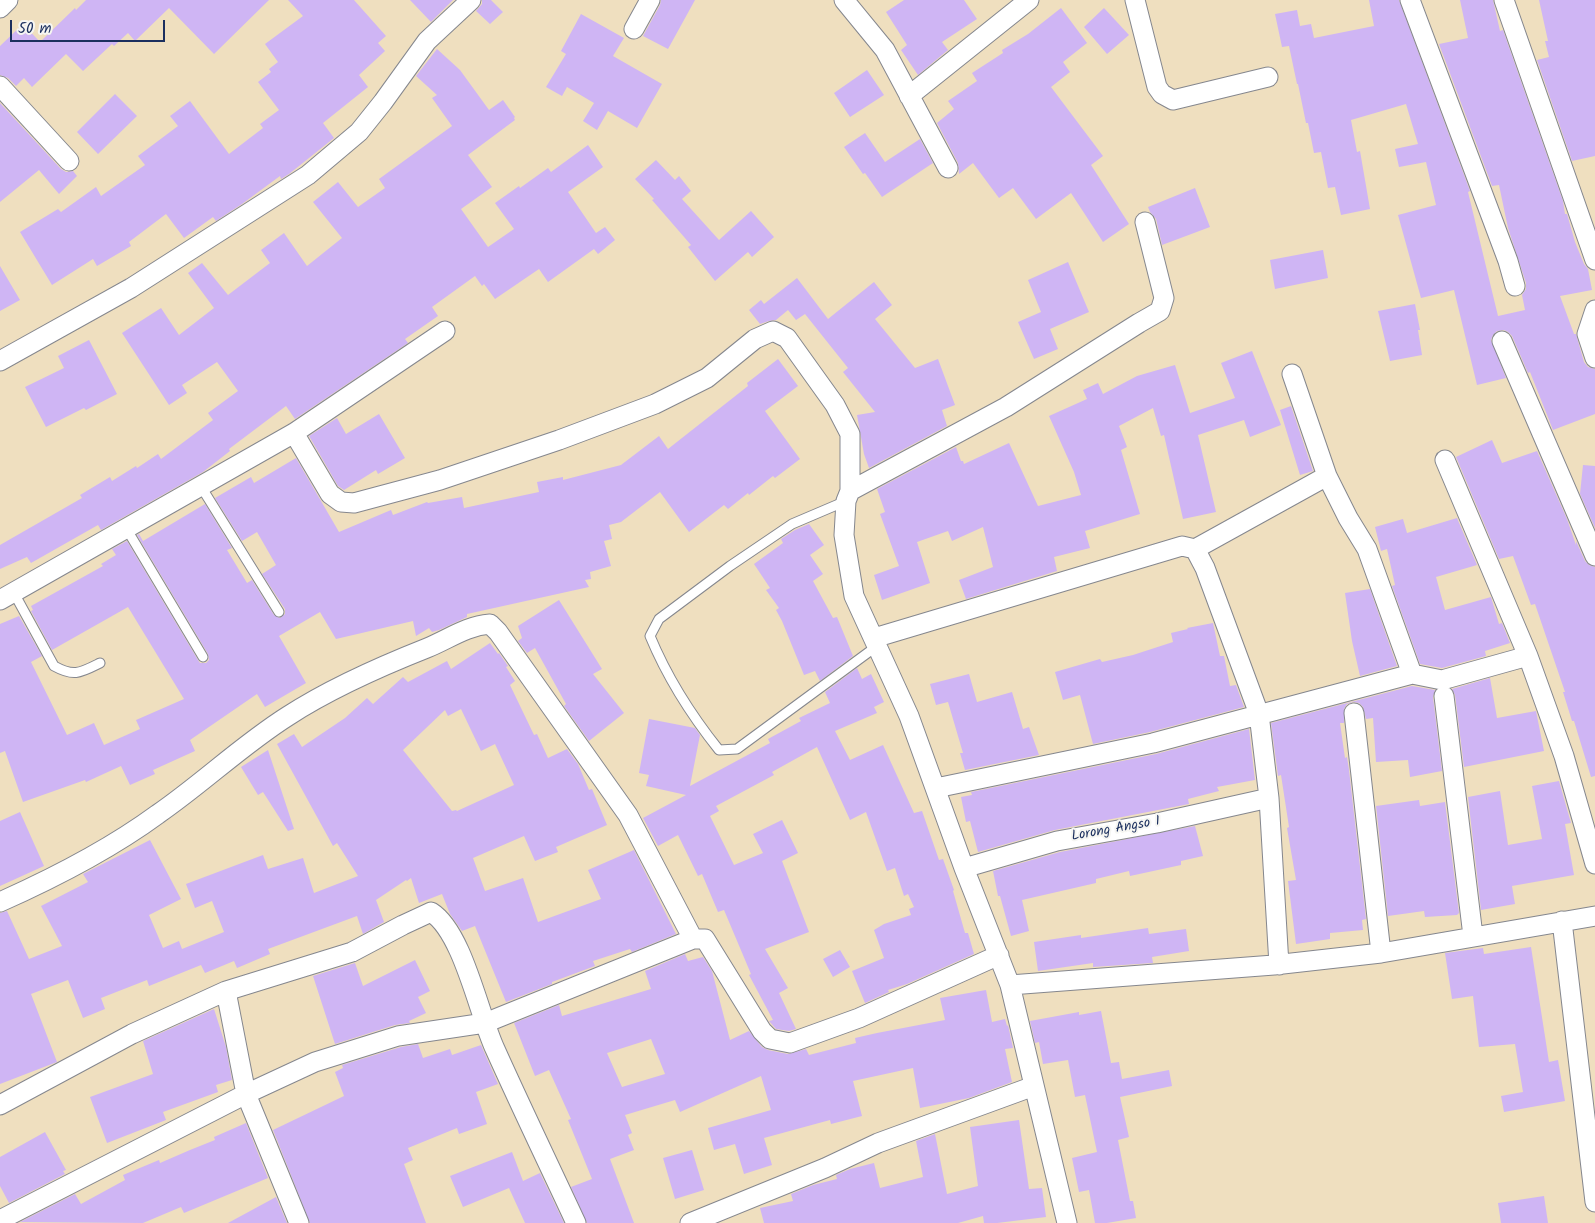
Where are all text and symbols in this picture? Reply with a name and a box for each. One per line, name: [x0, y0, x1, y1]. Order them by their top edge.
scale bar: [12, 10, 168, 42]
text: 50 m: [18, 17, 52, 41]
street label: Lorong Angso I: [1070, 814, 1162, 846]

